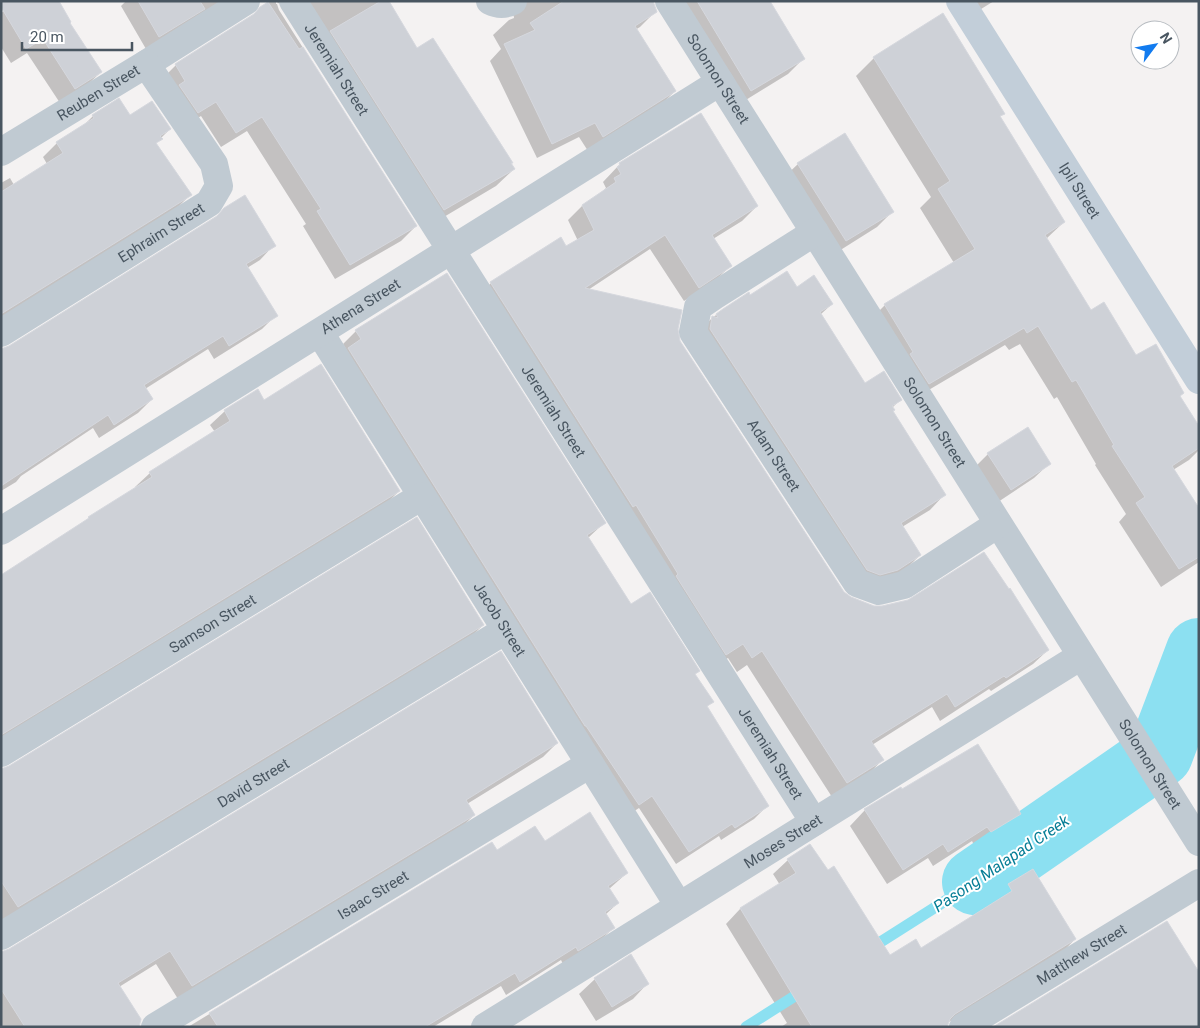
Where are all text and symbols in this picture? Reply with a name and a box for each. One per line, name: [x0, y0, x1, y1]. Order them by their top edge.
scale bar: [22, 20, 132, 52]
street label: Jeremiah Street: [300, 20, 372, 119]
north arrow: [1130, 20, 1180, 70]
text: 20 m: [30, 28, 64, 46]
street label: Solomon Street: [683, 30, 753, 127]
text: N: [1157, 30, 1175, 47]
street label: Reuben Street: [54, 61, 143, 125]
street label: Ipil Street: [1055, 159, 1104, 222]
street label: Ephraim Street: [115, 199, 208, 267]
street label: Athena Street: [317, 275, 404, 338]
street label: Jeremiah Street: [517, 362, 589, 461]
street label: Solomon Street: [899, 374, 970, 471]
street label: Adam Street: [743, 416, 804, 495]
street label: Jacob Street: [469, 579, 530, 660]
street label: Samson Street: [166, 590, 259, 657]
street label: Jeremiah Street: [734, 704, 806, 803]
street label: Solomon Street: [1115, 716, 1185, 813]
street label: David Street: [214, 754, 293, 812]
street label: Moses Street: [741, 810, 825, 873]
water label: Pasong Malapad Creek: [930, 810, 1074, 916]
street label: Isaac Street: [335, 867, 412, 923]
street label: Matthew Street: [1033, 920, 1130, 989]

